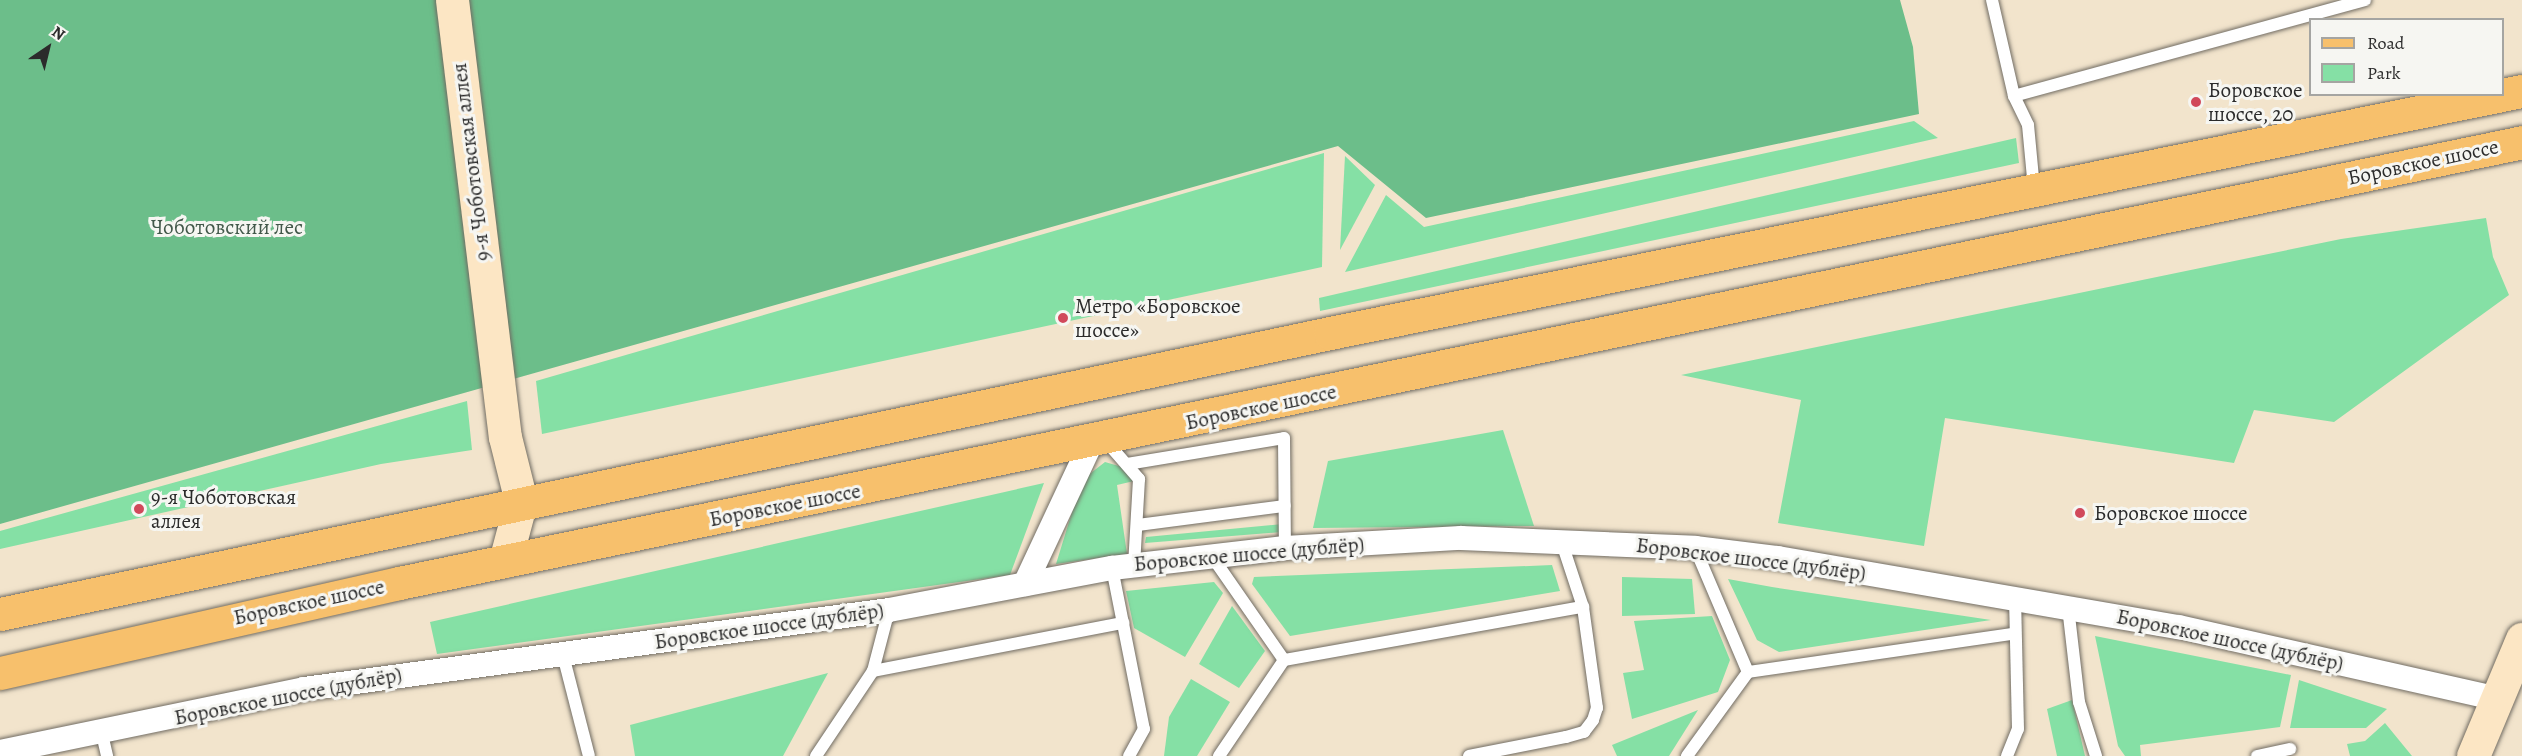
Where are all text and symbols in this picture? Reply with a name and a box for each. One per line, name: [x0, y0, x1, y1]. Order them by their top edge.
north arrow: [18, 18, 78, 78]
legend: [2309, 18, 2504, 96]
text: N: [47, 21, 69, 46]
text: Road: [2367, 31, 2404, 55]
text: Park: [2367, 61, 2401, 85]
street label: 9-я Чоботовская аллея: [446, 62, 496, 262]
place label: Боровское шоссе, 20: [2208, 77, 2303, 127]
marker: Боровское шоссе, 20: [2189, 95, 2203, 109]
street label: Боровское шоссе: [2345, 134, 2501, 190]
park label: Чоботовский лес: [151, 214, 303, 240]
place label: Метро «Боровское шоссе»: [1075, 293, 1241, 343]
marker: Метро «Боровское шоссе»: [1056, 311, 1070, 325]
street label: Боровское шоссе: [1183, 379, 1339, 435]
street label: Боровское шоссе: [707, 478, 863, 532]
place label: 9-я Чоботовская аллея: [151, 484, 296, 534]
place label: Боровское шоссе: [2094, 500, 2248, 526]
marker: 9-я Чоботовская аллея: [132, 502, 146, 516]
marker: Боровское шоссе: [2071, 504, 2089, 522]
street label: Боровское шоссе (дублёр): [1133, 531, 1365, 577]
street label: Боровское шоссе (дублёр): [1635, 532, 1867, 586]
street label: Боровское шоссе: [231, 574, 387, 630]
street label: Боровское шоссе (дублёр): [653, 597, 885, 655]
street label: Боровское шоссе (дублёр): [2114, 604, 2346, 676]
street label: Боровское шоссе (дублёр): [172, 662, 404, 730]

